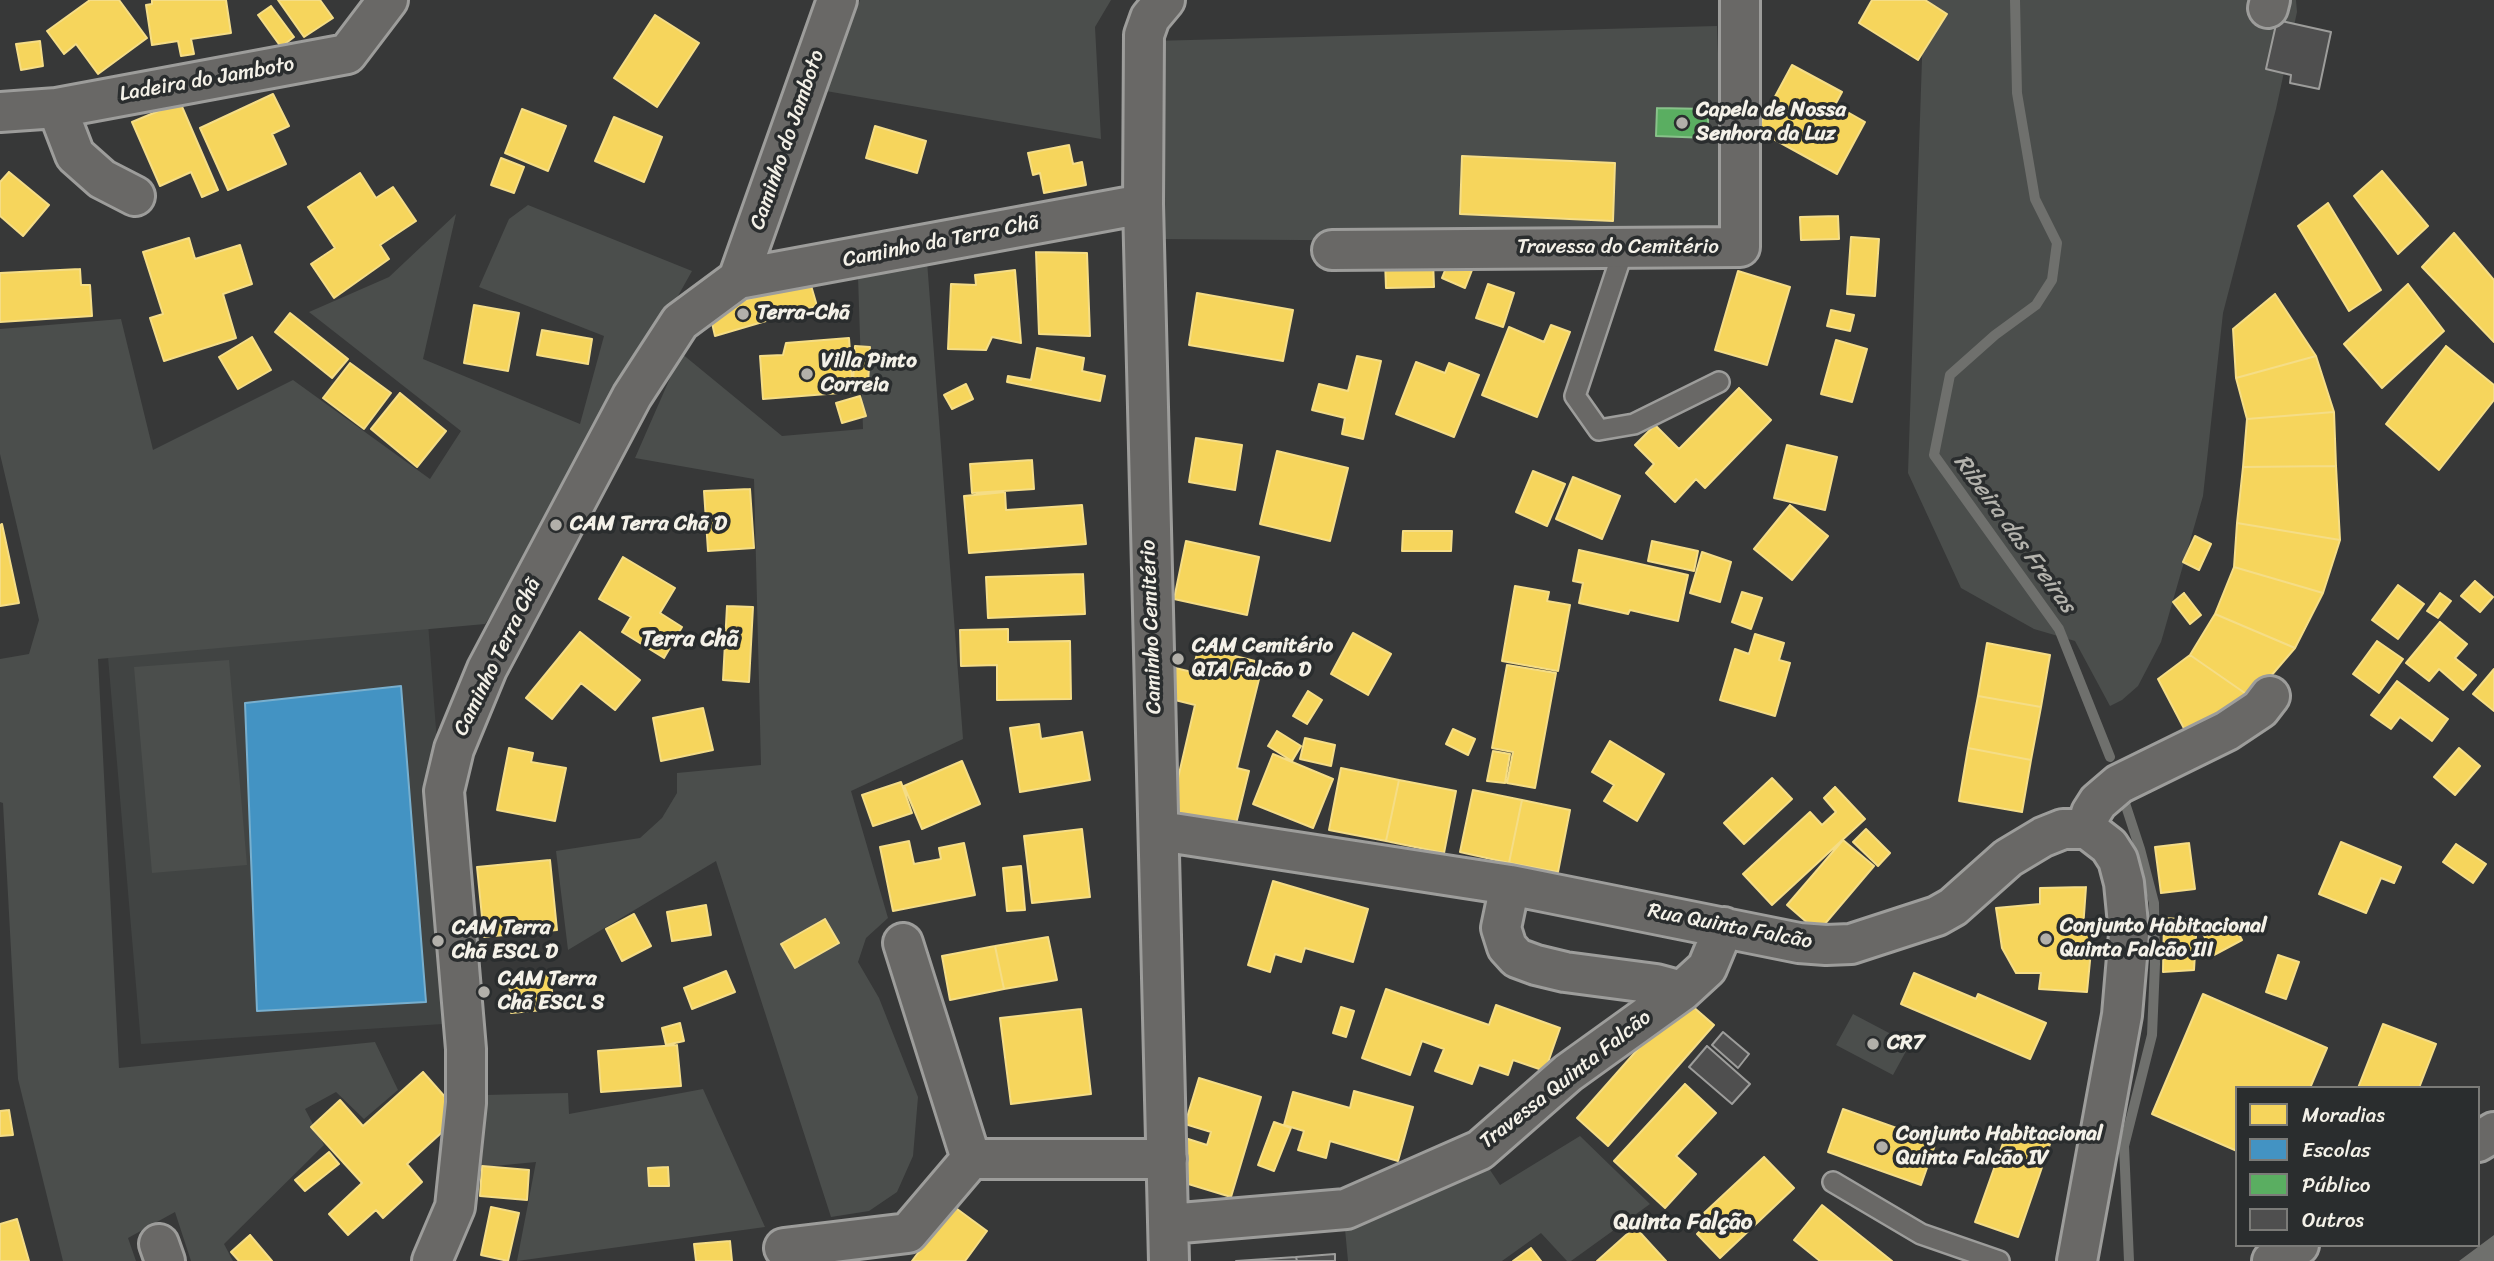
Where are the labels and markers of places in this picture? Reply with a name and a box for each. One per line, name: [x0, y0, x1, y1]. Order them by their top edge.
place label: Capela de Nossa Senhora da Luz: [1696, 98, 1846, 148]
marker: Capela de Nossa Senhora da Luz: [1674, 115, 1690, 131]
place label: Terra-Chã: [757, 301, 850, 327]
marker: Terra-Chã: [735, 306, 751, 322]
place label: Villa Pinto Correia: [821, 349, 917, 399]
marker: Villa Pinto Correia: [799, 366, 815, 382]
place label: CAM Terra Chã D: [570, 512, 727, 538]
marker: CAM Terra Chã D: [548, 517, 564, 533]
place label: CAM Cemitério QTA Falcão D: [1192, 634, 1333, 684]
marker: CAM Cemitério QTA Falcão D: [1170, 651, 1186, 667]
place label: Conjunto Habitacional Quinta Falcão III: [2060, 914, 2267, 964]
place label: CAM Terra Chã ESCL D: [452, 916, 558, 966]
marker: Conjunto Habitacional Quinta Falcão III: [2038, 931, 2054, 947]
marker: CAM Terra Chã ESCL D: [430, 933, 446, 949]
place label: CAM Terra Chã ESCL S: [498, 967, 604, 1017]
marker: CAM Terra Chã ESCL S: [476, 984, 492, 1000]
place label: CR7: [1887, 1031, 1925, 1057]
marker: CR7: [1865, 1036, 1881, 1052]
place label: Conjunto Habitacional Quinta Falcão IV: [1896, 1122, 2103, 1172]
marker: Conjunto Habitacional Quinta Falcão IV: [1874, 1139, 1890, 1155]

